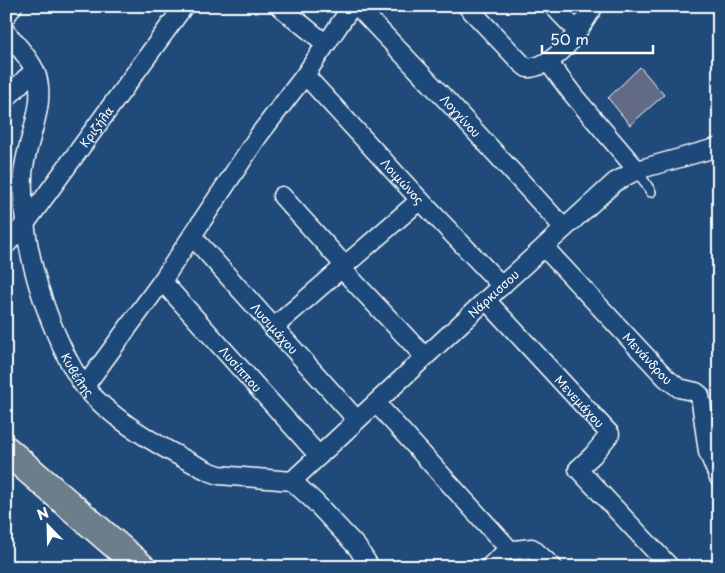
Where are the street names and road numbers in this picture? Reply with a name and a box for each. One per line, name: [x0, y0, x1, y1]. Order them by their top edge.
street label: Λογγίνου: [436, 90, 485, 141]
street label: Κριζήλα: [75, 102, 117, 151]
street label: Λοιμώνος: [377, 154, 428, 208]
street label: Νάρκισσου: [464, 265, 523, 322]
street label: Λυσιμάχου: [247, 299, 303, 358]
street label: Μενάνδρου: [619, 328, 676, 389]
street label: Λυσίππου: [215, 342, 266, 396]
street label: Κυβέλης: [57, 350, 98, 401]
street label: Μενεμάχου: [551, 371, 609, 432]

